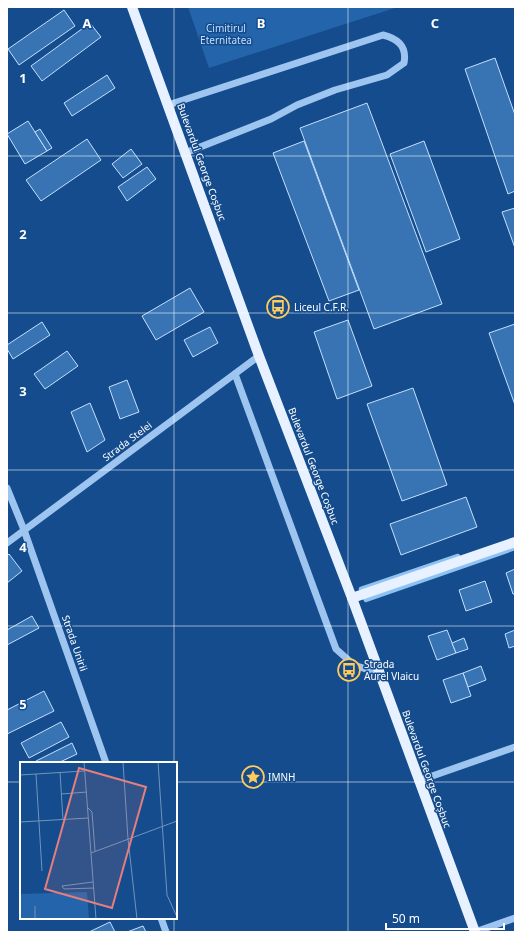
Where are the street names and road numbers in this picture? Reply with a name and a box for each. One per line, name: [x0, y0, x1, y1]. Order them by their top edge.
street label: Bulevardul George Coșbuc: [174, 101, 230, 223]
street label: Bulevardul George Coșbuc: [285, 405, 343, 527]
street label: Strada Stelei: [99, 418, 155, 464]
street label: Strada Unirii: [59, 613, 91, 673]
street label: Bulevardul George Coșbuc: [399, 708, 455, 830]

